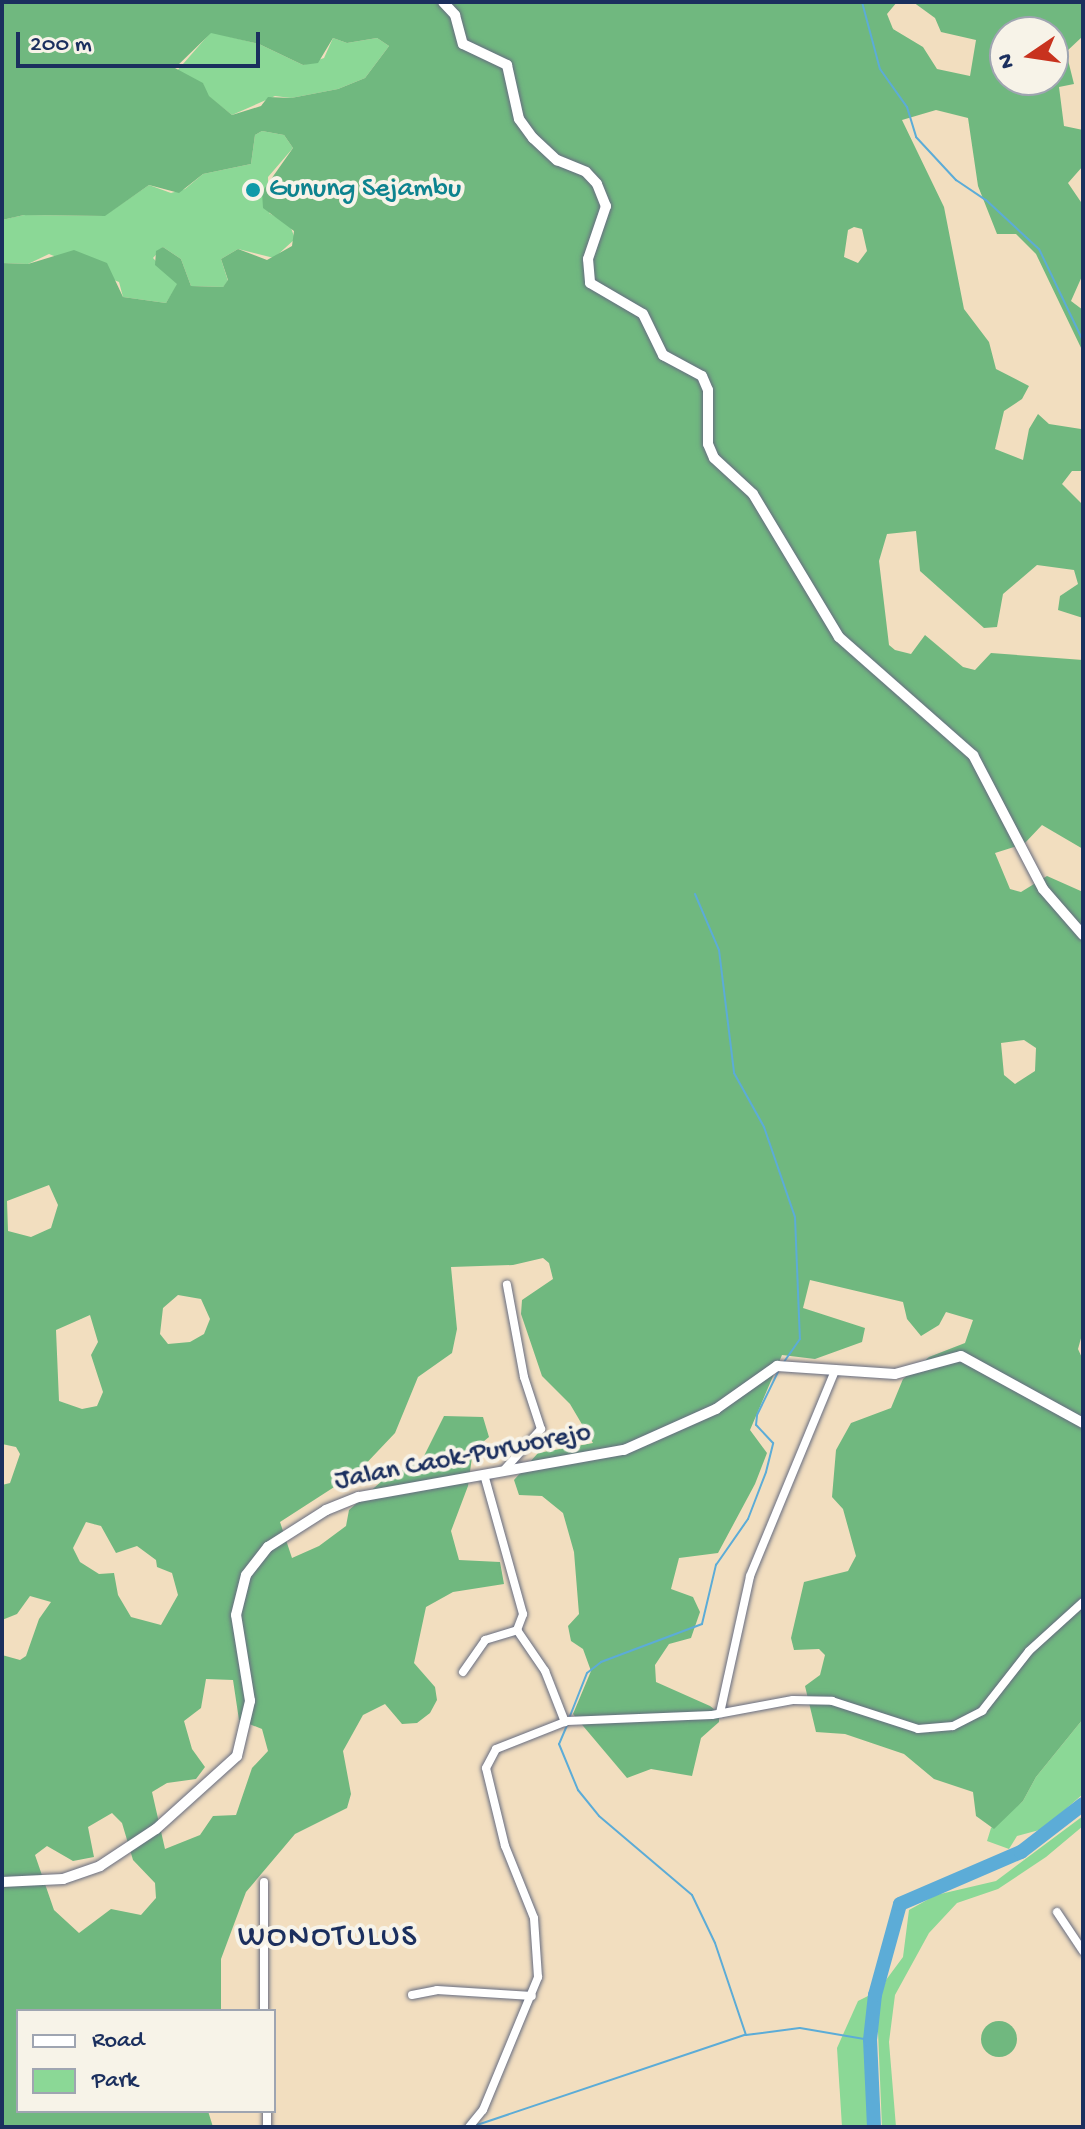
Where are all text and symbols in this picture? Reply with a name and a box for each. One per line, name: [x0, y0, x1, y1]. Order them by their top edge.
scale bar: [20, 16, 264, 66]
north arrow: [989, 16, 1069, 96]
text: 200 m: [30, 31, 92, 60]
text: N: [993, 51, 1022, 71]
place label: Gunung Sejambu: [269, 173, 461, 207]
marker: Gunung Sejambu: [244, 181, 262, 199]
street label: Jalan Caok-Purworejo: [332, 1417, 594, 1499]
district label: WONOTULUS: [238, 1919, 418, 1957]
legend: [16, 2009, 276, 2113]
text: Road: [92, 2027, 144, 2056]
text: Park: [92, 2067, 138, 2096]

